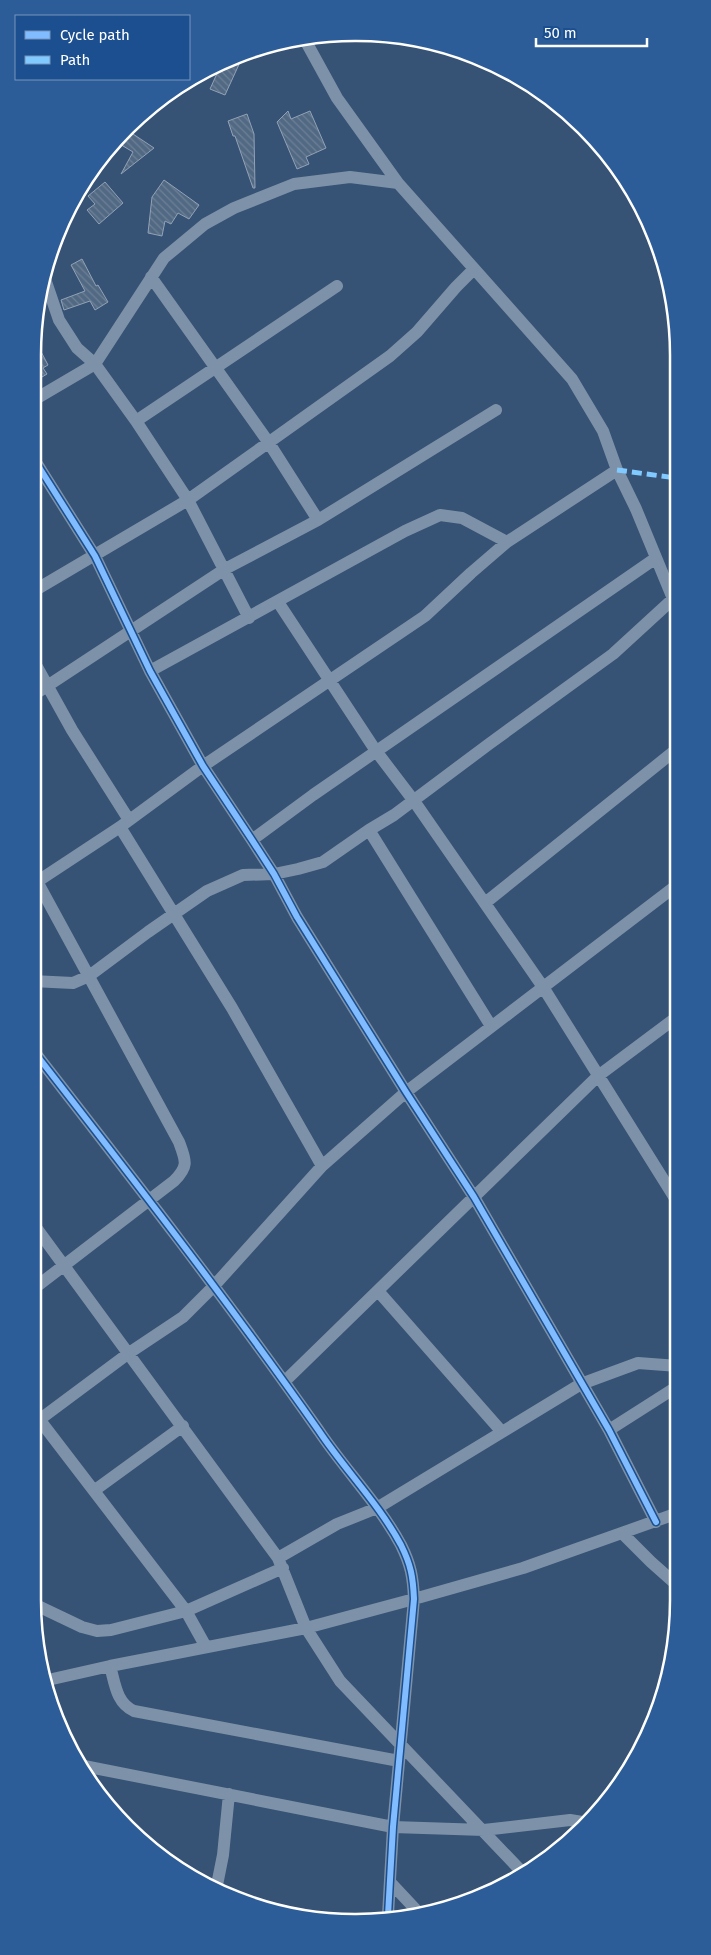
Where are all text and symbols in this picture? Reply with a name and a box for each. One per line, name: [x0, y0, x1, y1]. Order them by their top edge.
legend: [15, 15, 190, 80]
scale bar: [536, 15, 647, 47]
text: 50 m: [544, 24, 577, 42]
text: Cycle path: [60, 26, 130, 44]
text: Path: [60, 51, 90, 69]

